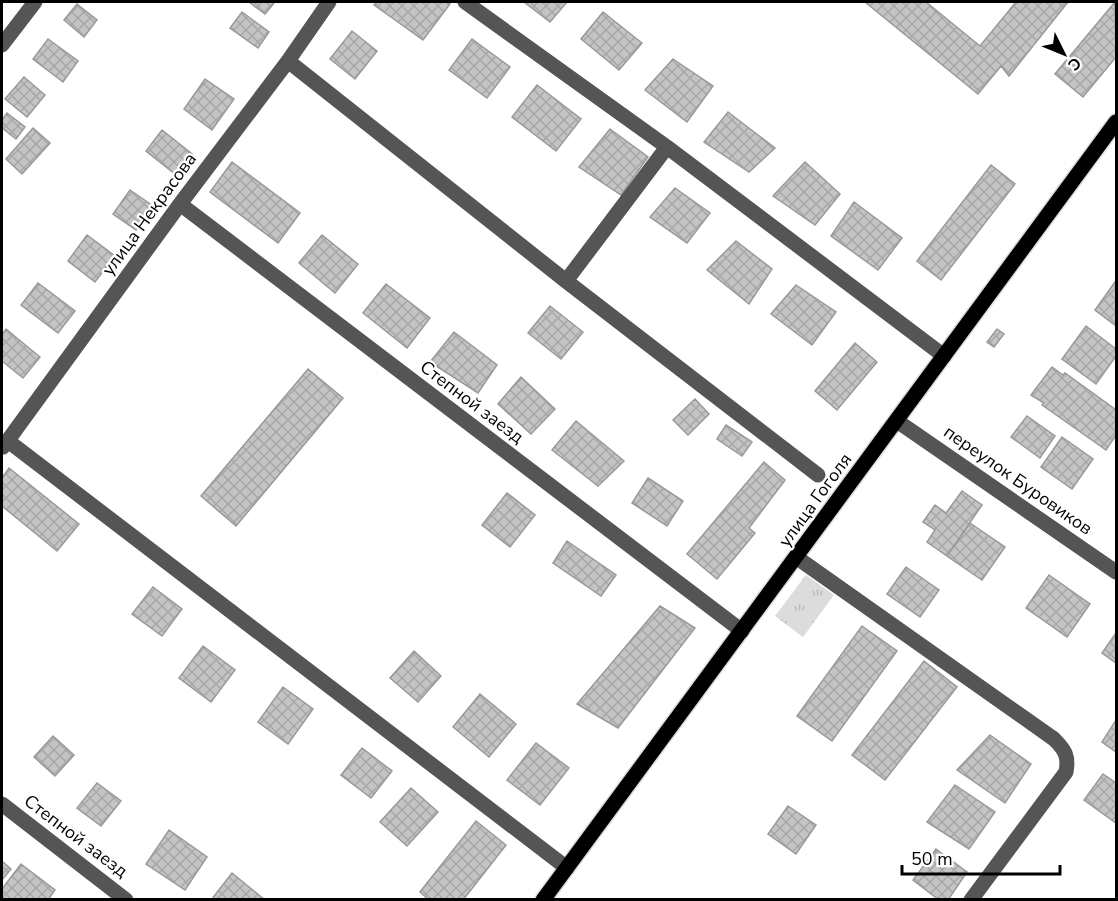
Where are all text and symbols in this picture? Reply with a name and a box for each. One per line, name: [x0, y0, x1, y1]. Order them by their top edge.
north arrow: [1034, 24, 1094, 84]
text: С: [1062, 52, 1086, 75]
street label: улица Некрасова: [96, 148, 202, 280]
street label: Степной заезд: [415, 355, 529, 449]
street label: переулок Буровиков: [939, 420, 1097, 540]
street label: улица Гоголя: [773, 448, 857, 552]
street label: Степной заезд: [19, 789, 133, 883]
scale bar: [902, 838, 1060, 876]
text: 50 m: [911, 847, 953, 871]

